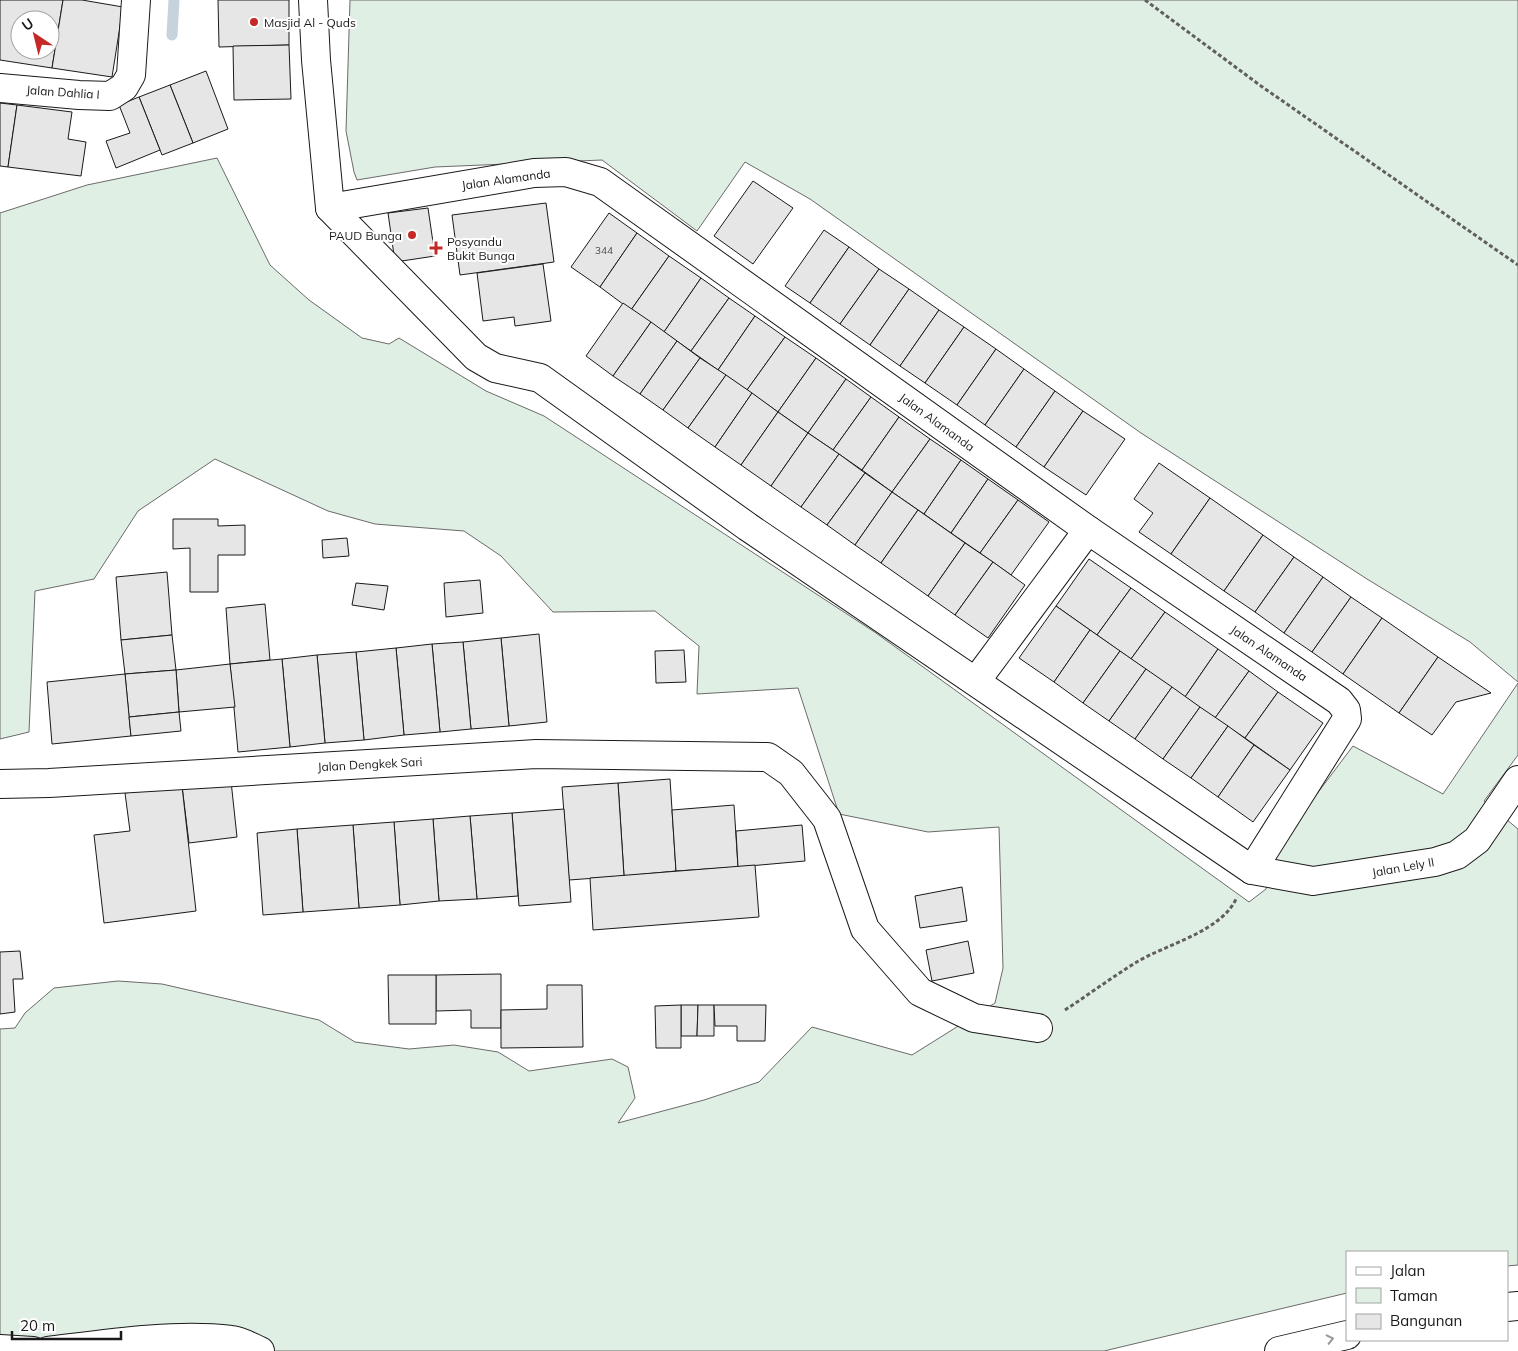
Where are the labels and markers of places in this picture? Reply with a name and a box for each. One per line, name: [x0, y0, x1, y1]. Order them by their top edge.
place label: Masjid Al - Quds: [264, 15, 356, 30]
marker: Masjid Al - Quds: [248, 16, 260, 28]
place label: PAUD Bunga: [329, 228, 402, 243]
marker: PAUD Bunga: [406, 229, 418, 241]
place label: Posyandu Bukit Bunga: [447, 234, 515, 263]
marker: Posyandu Bukit Bunga: [429, 241, 443, 255]

